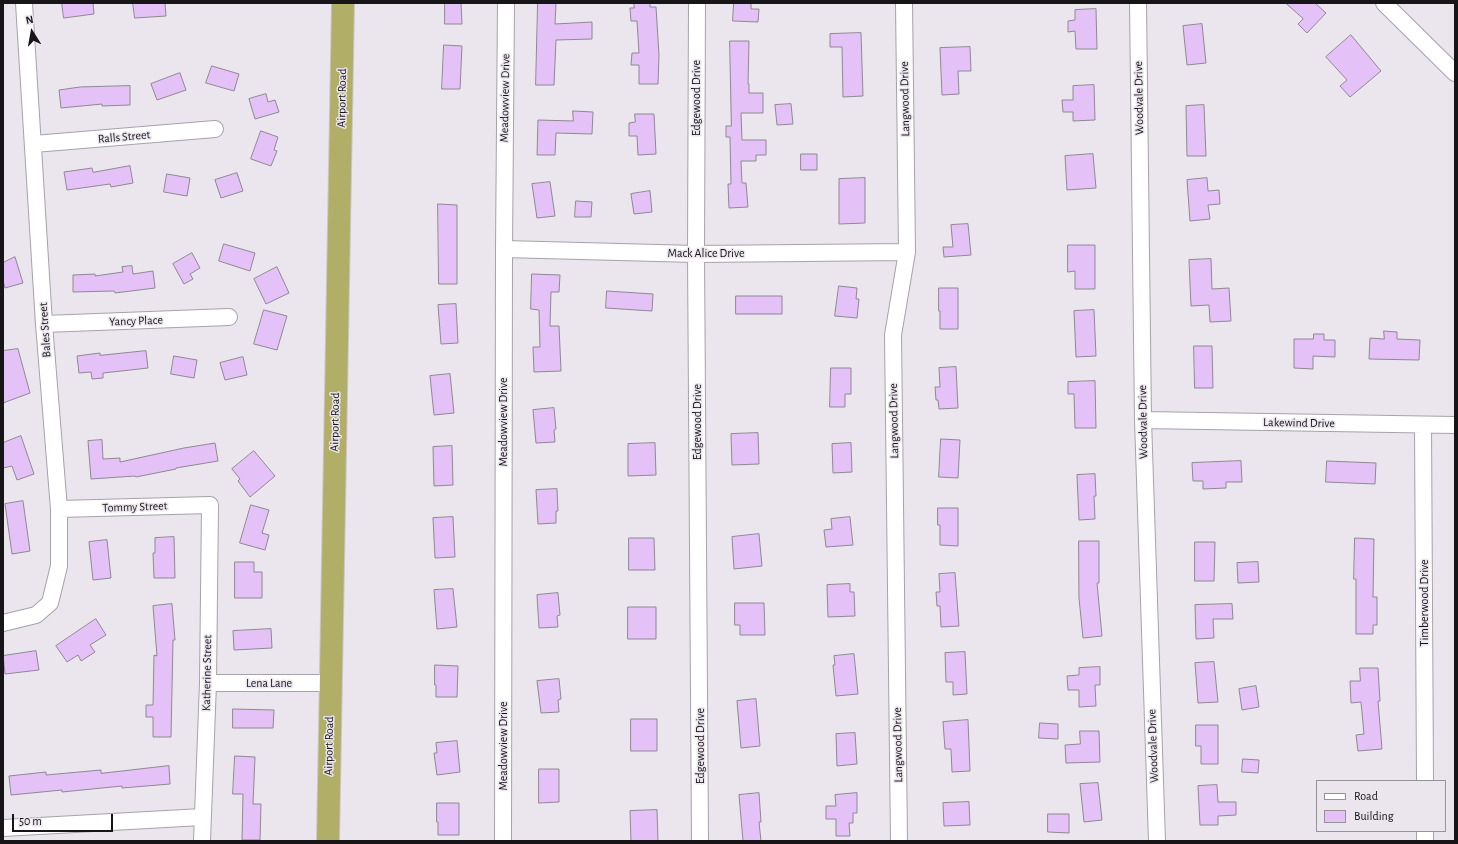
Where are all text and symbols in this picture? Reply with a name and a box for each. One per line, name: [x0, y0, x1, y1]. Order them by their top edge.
north arrow: [12, 12, 52, 52]
text: N: [25, 14, 34, 26]
street label: Meadowview Drive: [497, 53, 513, 143]
street label: Edgewood Drive: [689, 60, 703, 136]
street label: Langwood Drive: [897, 61, 913, 137]
street label: Woodvale Drive: [1131, 61, 1147, 135]
street label: Airport Road: [334, 68, 350, 128]
street label: Ralls Street: [97, 128, 151, 146]
street label: Mack Alice Drive: [668, 246, 744, 260]
street label: Bales Street: [36, 302, 54, 358]
street label: Yancy Place: [109, 313, 163, 329]
street label: Meadowview Drive: [496, 378, 510, 466]
street label: Langwood Drive: [886, 383, 902, 459]
street label: Edgewood Drive: [690, 384, 704, 460]
street label: Woodvale Drive: [1135, 385, 1151, 459]
street label: Airport Road: [327, 392, 343, 452]
street label: Lakewind Drive: [1263, 415, 1335, 431]
street label: Tommy Street: [102, 499, 168, 515]
street label: Timberwood Drive: [1417, 560, 1431, 646]
street label: Katherine Street: [199, 635, 215, 711]
street label: Lena Lane: [246, 676, 292, 690]
street label: Meadowview Drive: [496, 702, 510, 790]
street label: Langwood Drive: [890, 707, 906, 783]
street label: Edgewood Drive: [693, 708, 707, 784]
street label: Woodvale Drive: [1145, 709, 1161, 783]
street label: Airport Road: [321, 716, 337, 776]
legend: [1316, 780, 1446, 832]
text: Road: [1354, 790, 1378, 802]
scale bar: [14, 806, 115, 832]
text: Building: [1354, 810, 1394, 822]
text: 50 m: [19, 815, 42, 827]

